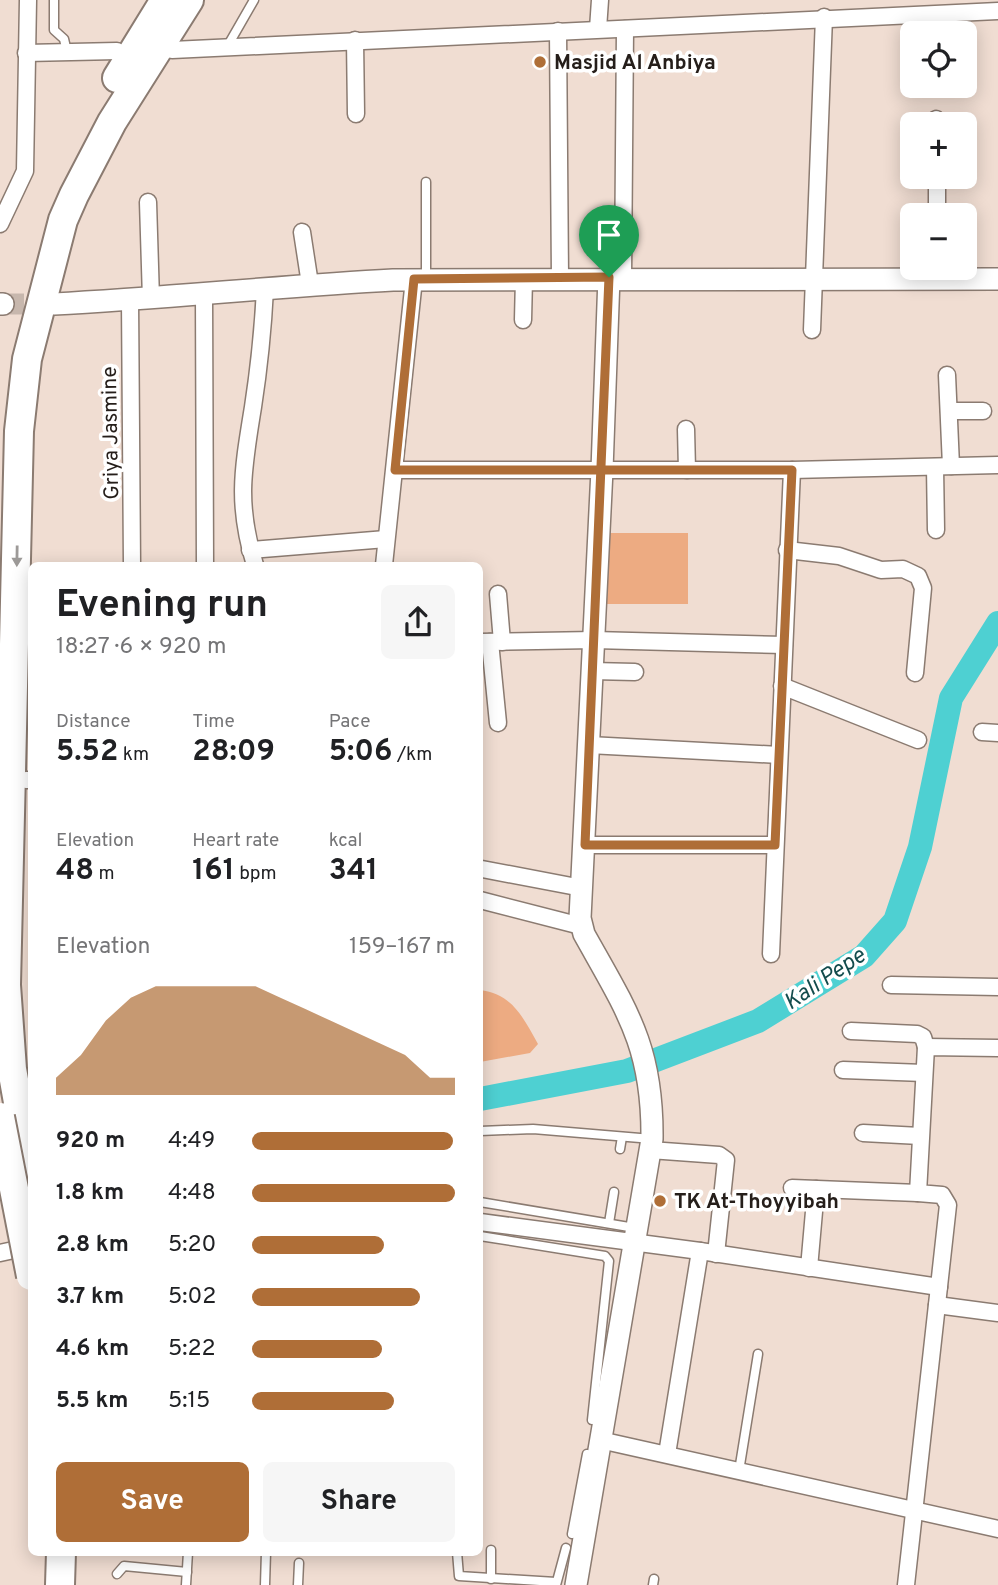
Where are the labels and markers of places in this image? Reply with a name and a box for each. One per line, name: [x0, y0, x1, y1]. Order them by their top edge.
place label: Masjid Al Anbiya: [554, 50, 716, 77]
marker: Masjid Al Anbiya: [532, 54, 548, 70]
pin: [579, 205, 639, 277]
place label: TK At-Thoyyibah: [674, 1189, 839, 1216]
marker: TK At-Thoyyibah: [652, 1193, 668, 1209]

